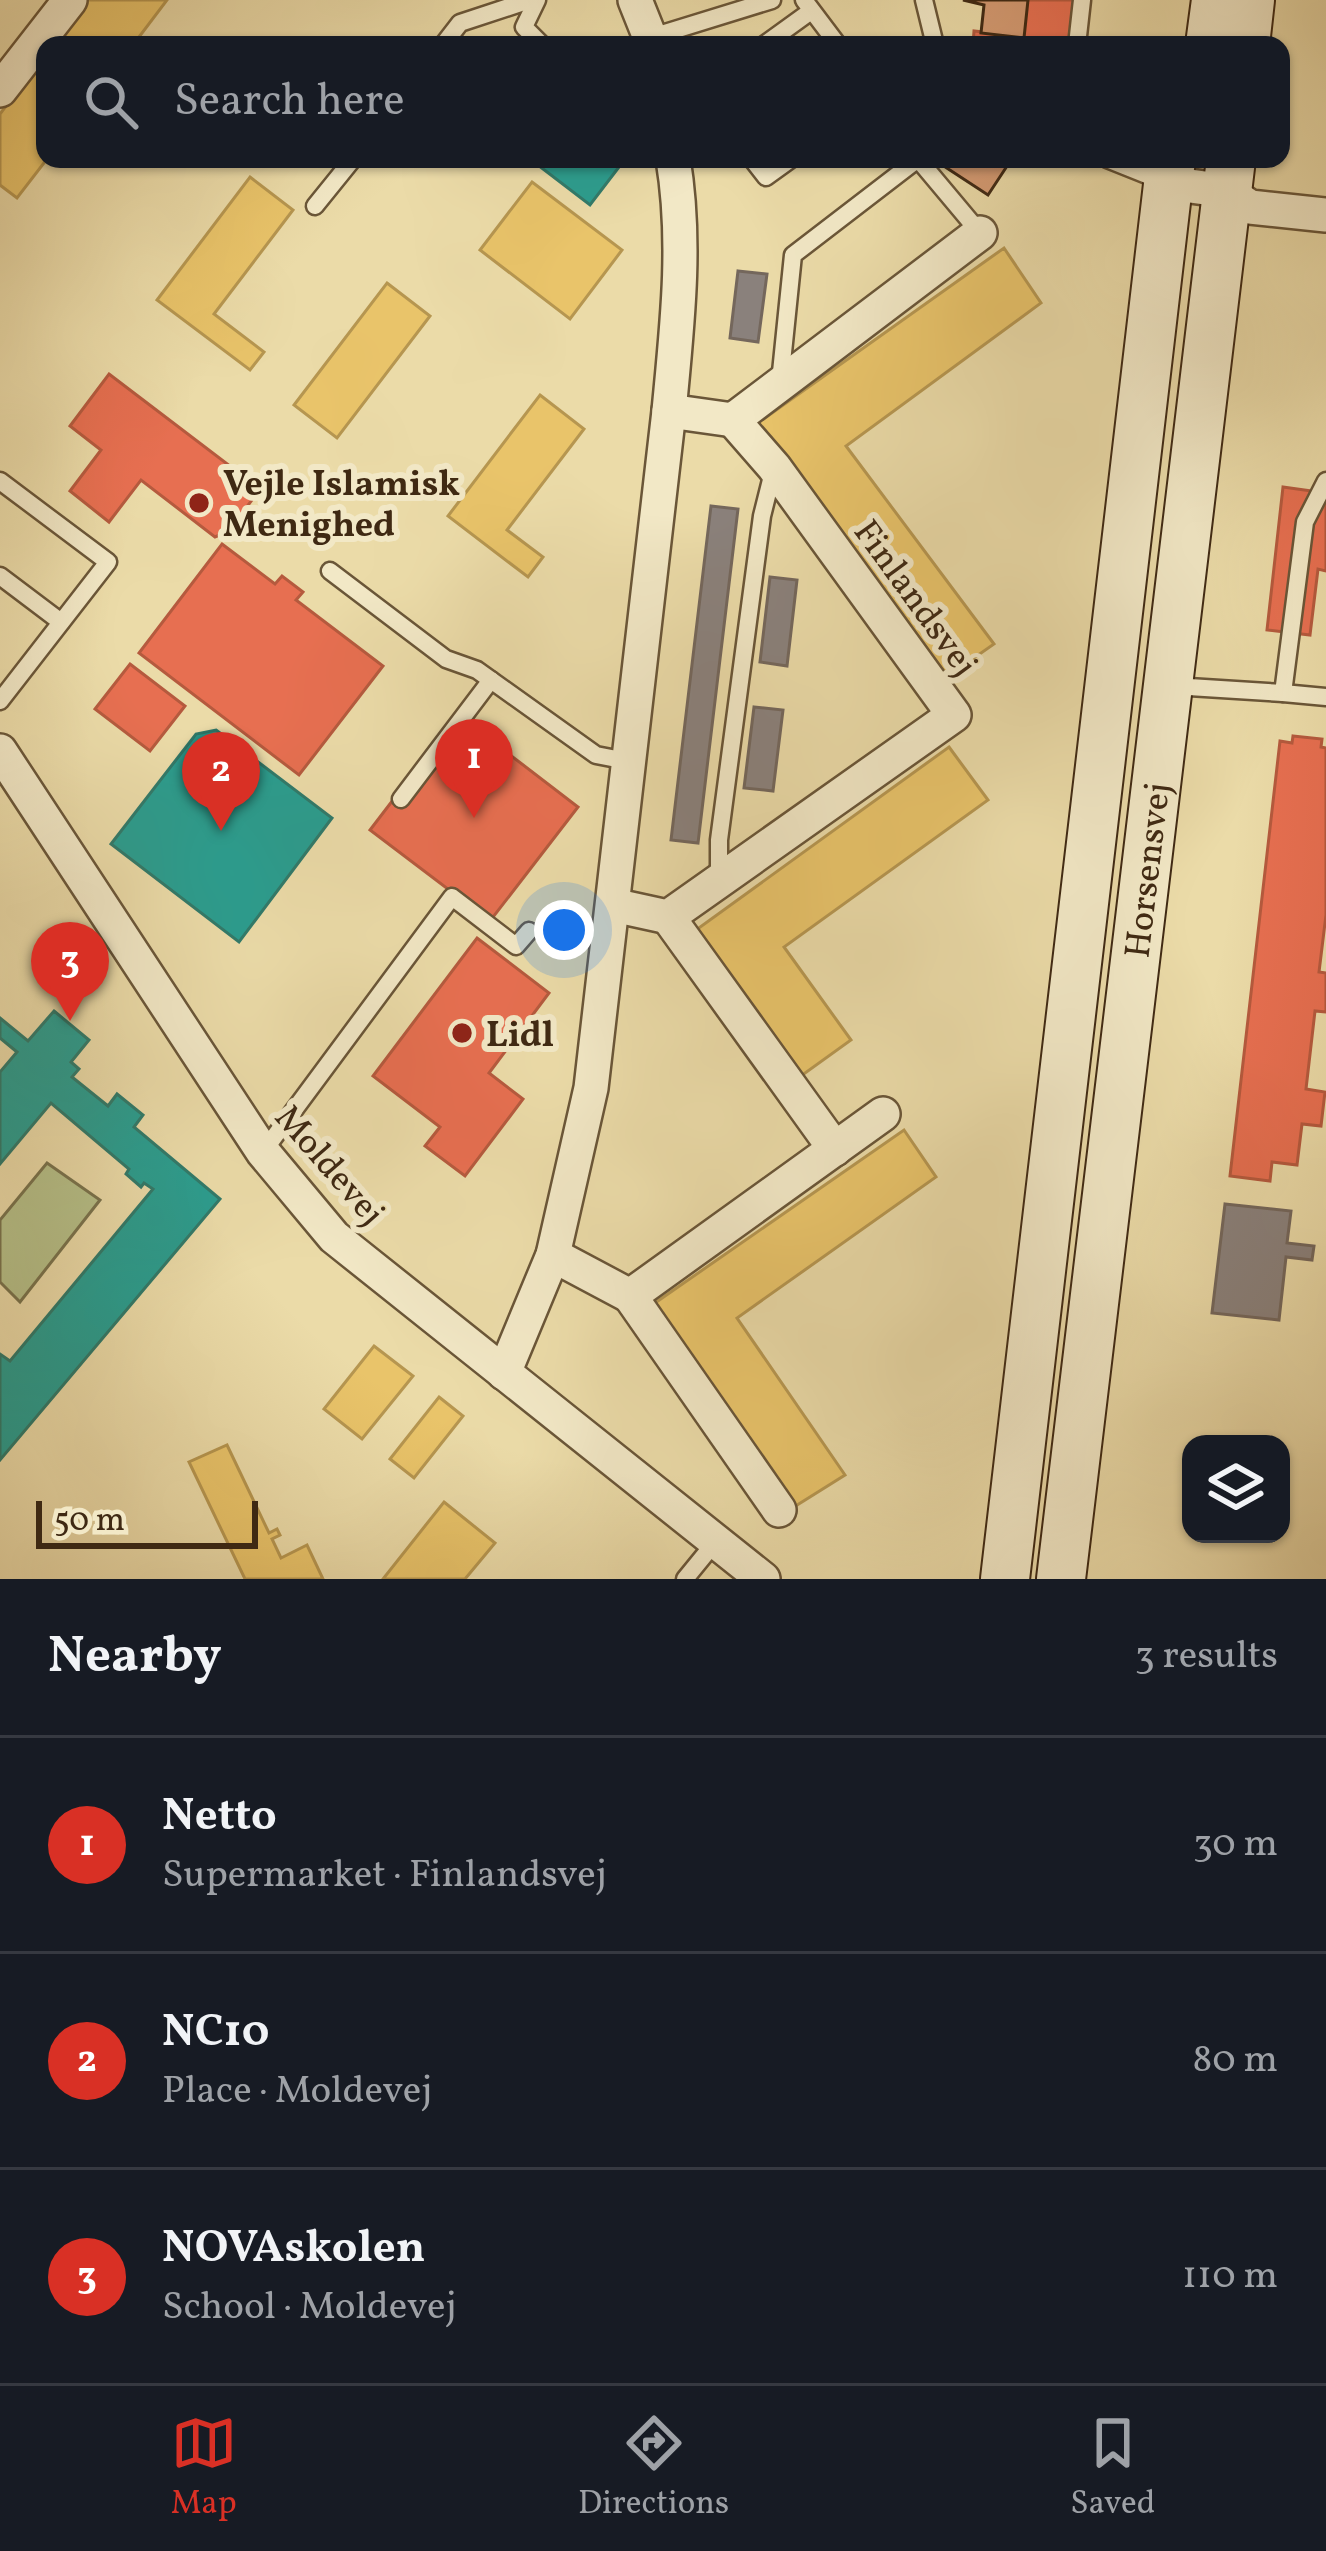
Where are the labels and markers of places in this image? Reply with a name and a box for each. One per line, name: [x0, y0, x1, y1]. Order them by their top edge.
place label: Vejle Islamisk Menighed: [223, 461, 460, 552]
marker: Vejle Islamisk Menighed: [186, 490, 212, 516]
pin: 1: [435, 719, 513, 818]
pin: 2: [182, 732, 260, 831]
pin: 3: [31, 922, 109, 1021]
place label: Lidl: [486, 1012, 554, 1062]
marker: Lidl: [449, 1020, 475, 1046]

